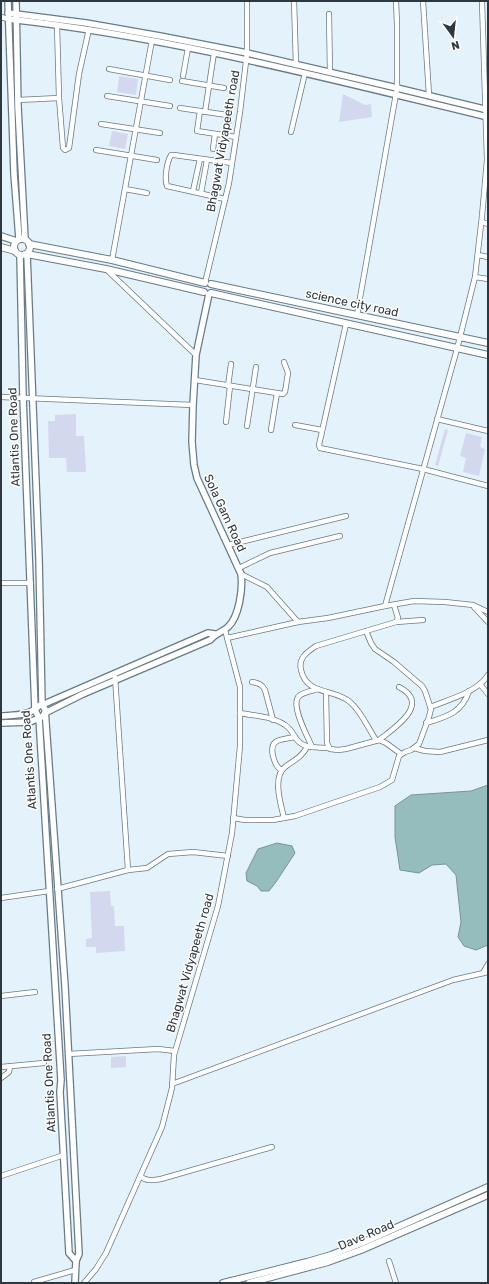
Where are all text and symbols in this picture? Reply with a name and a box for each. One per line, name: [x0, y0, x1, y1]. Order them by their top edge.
north arrow: [433, 16, 473, 56]
text: N: [450, 38, 461, 53]
street label: Bhagwat Vidyapeeth road: [204, 69, 242, 213]
street label: science city road: [304, 286, 400, 320]
street label: Atlantis One Road: [5, 387, 23, 487]
street label: Sola Gam Road: [201, 472, 249, 554]
street label: Atlantis One Road: [19, 710, 39, 810]
street label: Bhagwat Vidyapeeth road: [163, 892, 217, 1034]
street label: Atlantis One Road: [39, 1033, 59, 1133]
street label: Dave Road: [336, 1217, 396, 1253]

